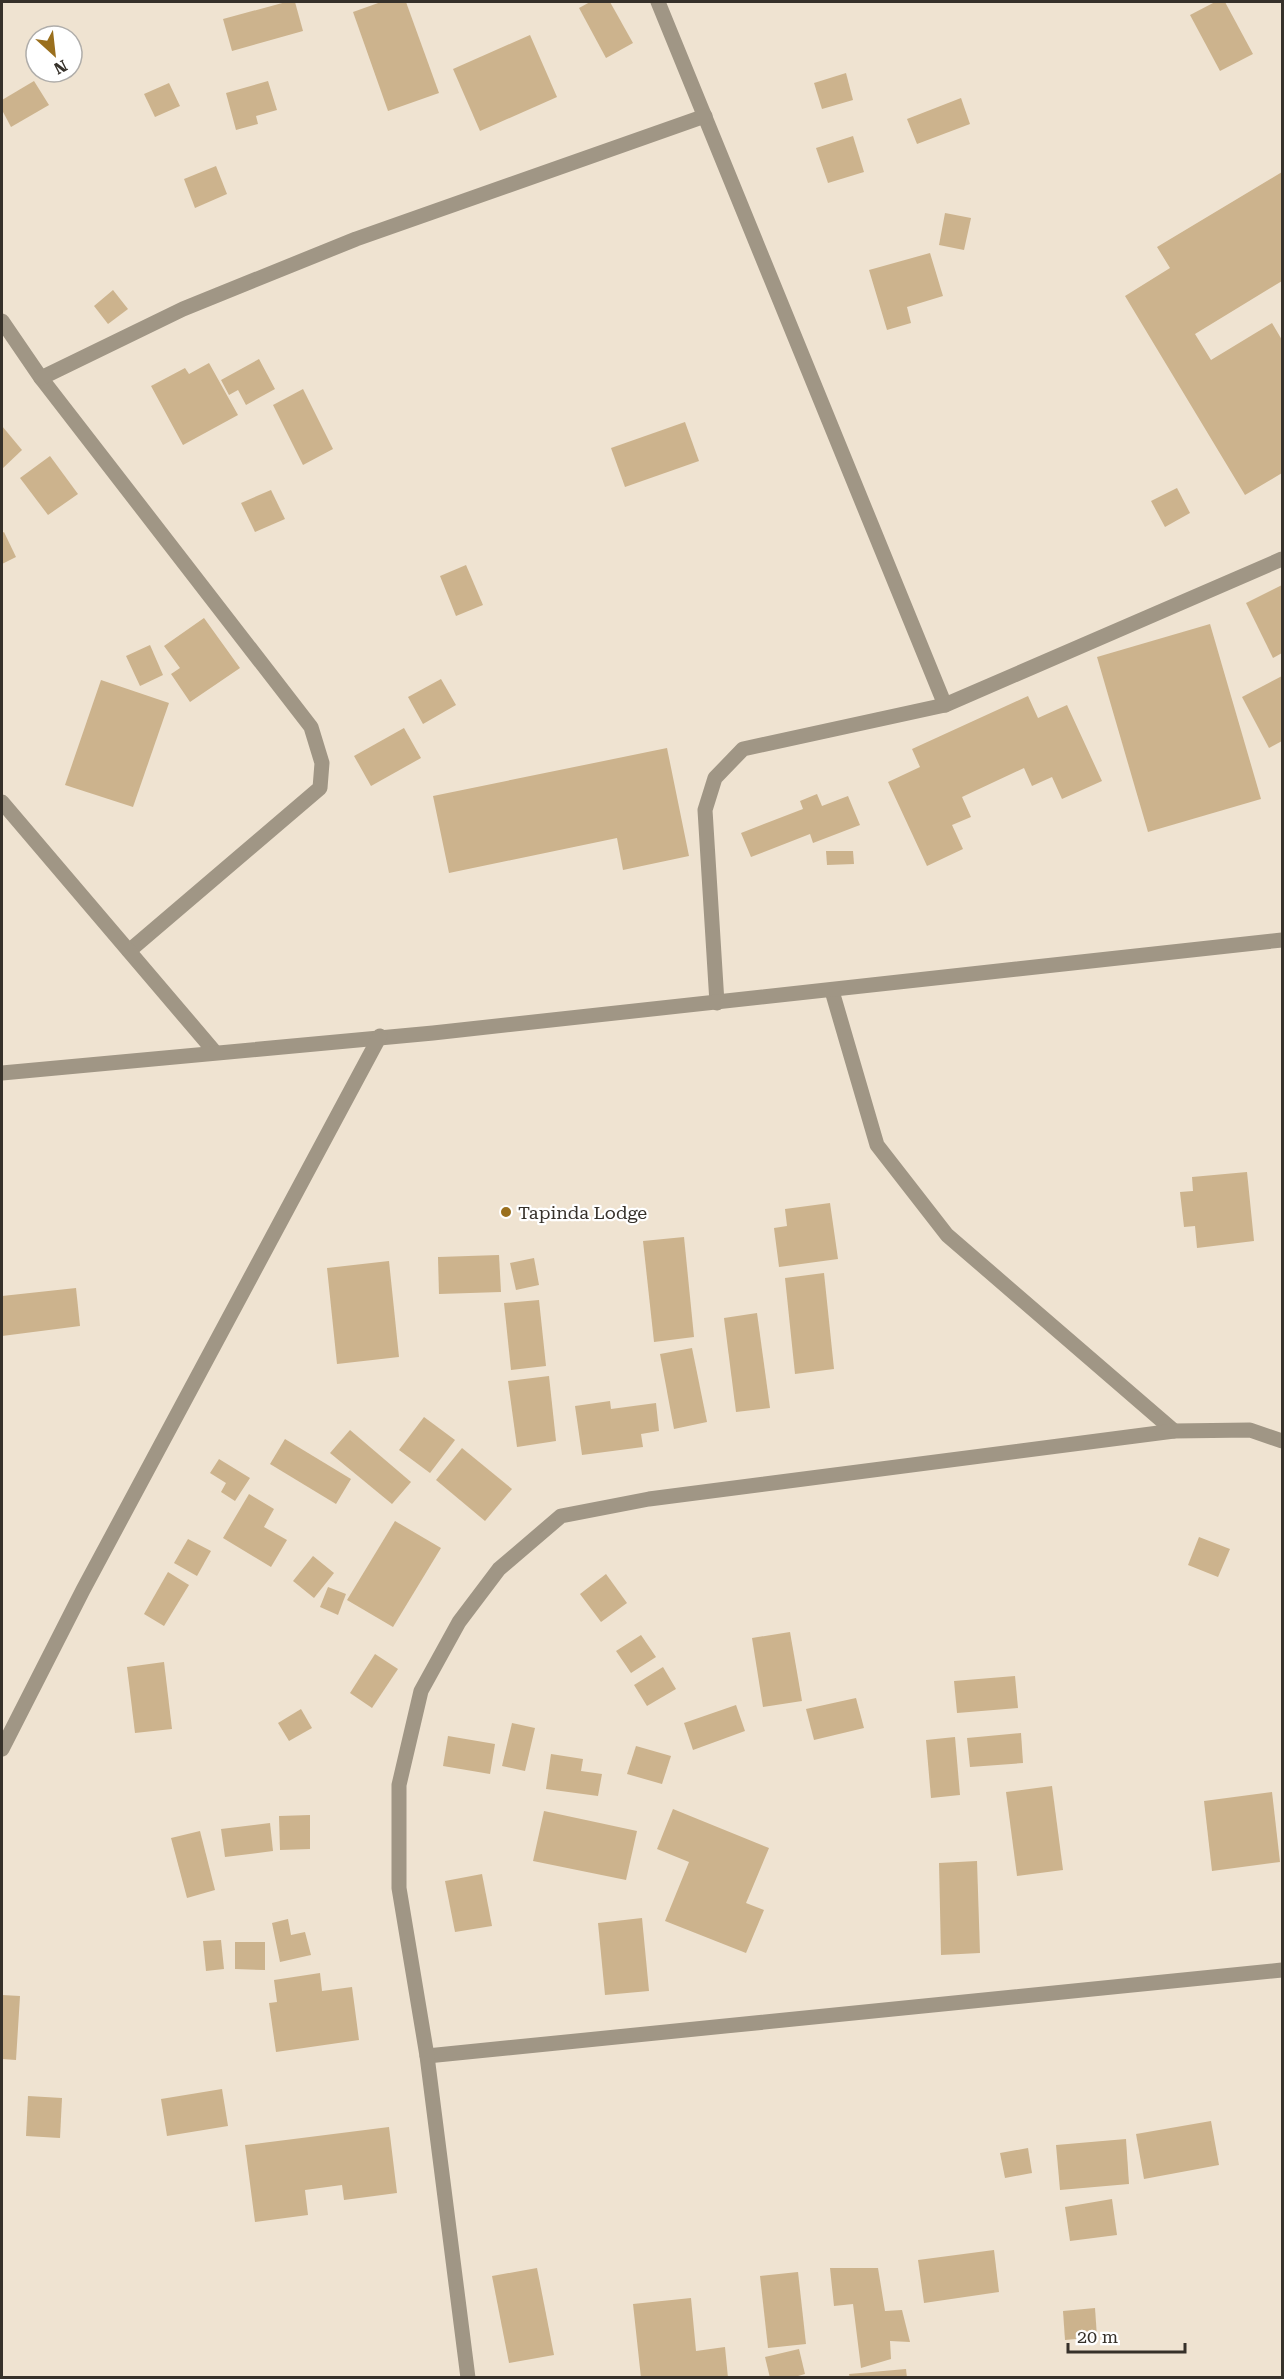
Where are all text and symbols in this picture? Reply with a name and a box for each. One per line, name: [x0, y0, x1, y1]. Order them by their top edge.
north arrow: [24, 24, 84, 84]
text: N: [51, 56, 70, 78]
place label: Tapinda Lodge: [518, 1202, 647, 1223]
marker: Tapinda Lodge: [499, 1205, 513, 1219]
scale bar: [1068, 2316, 1185, 2354]
text: 20 m: [1077, 2326, 1118, 2347]

